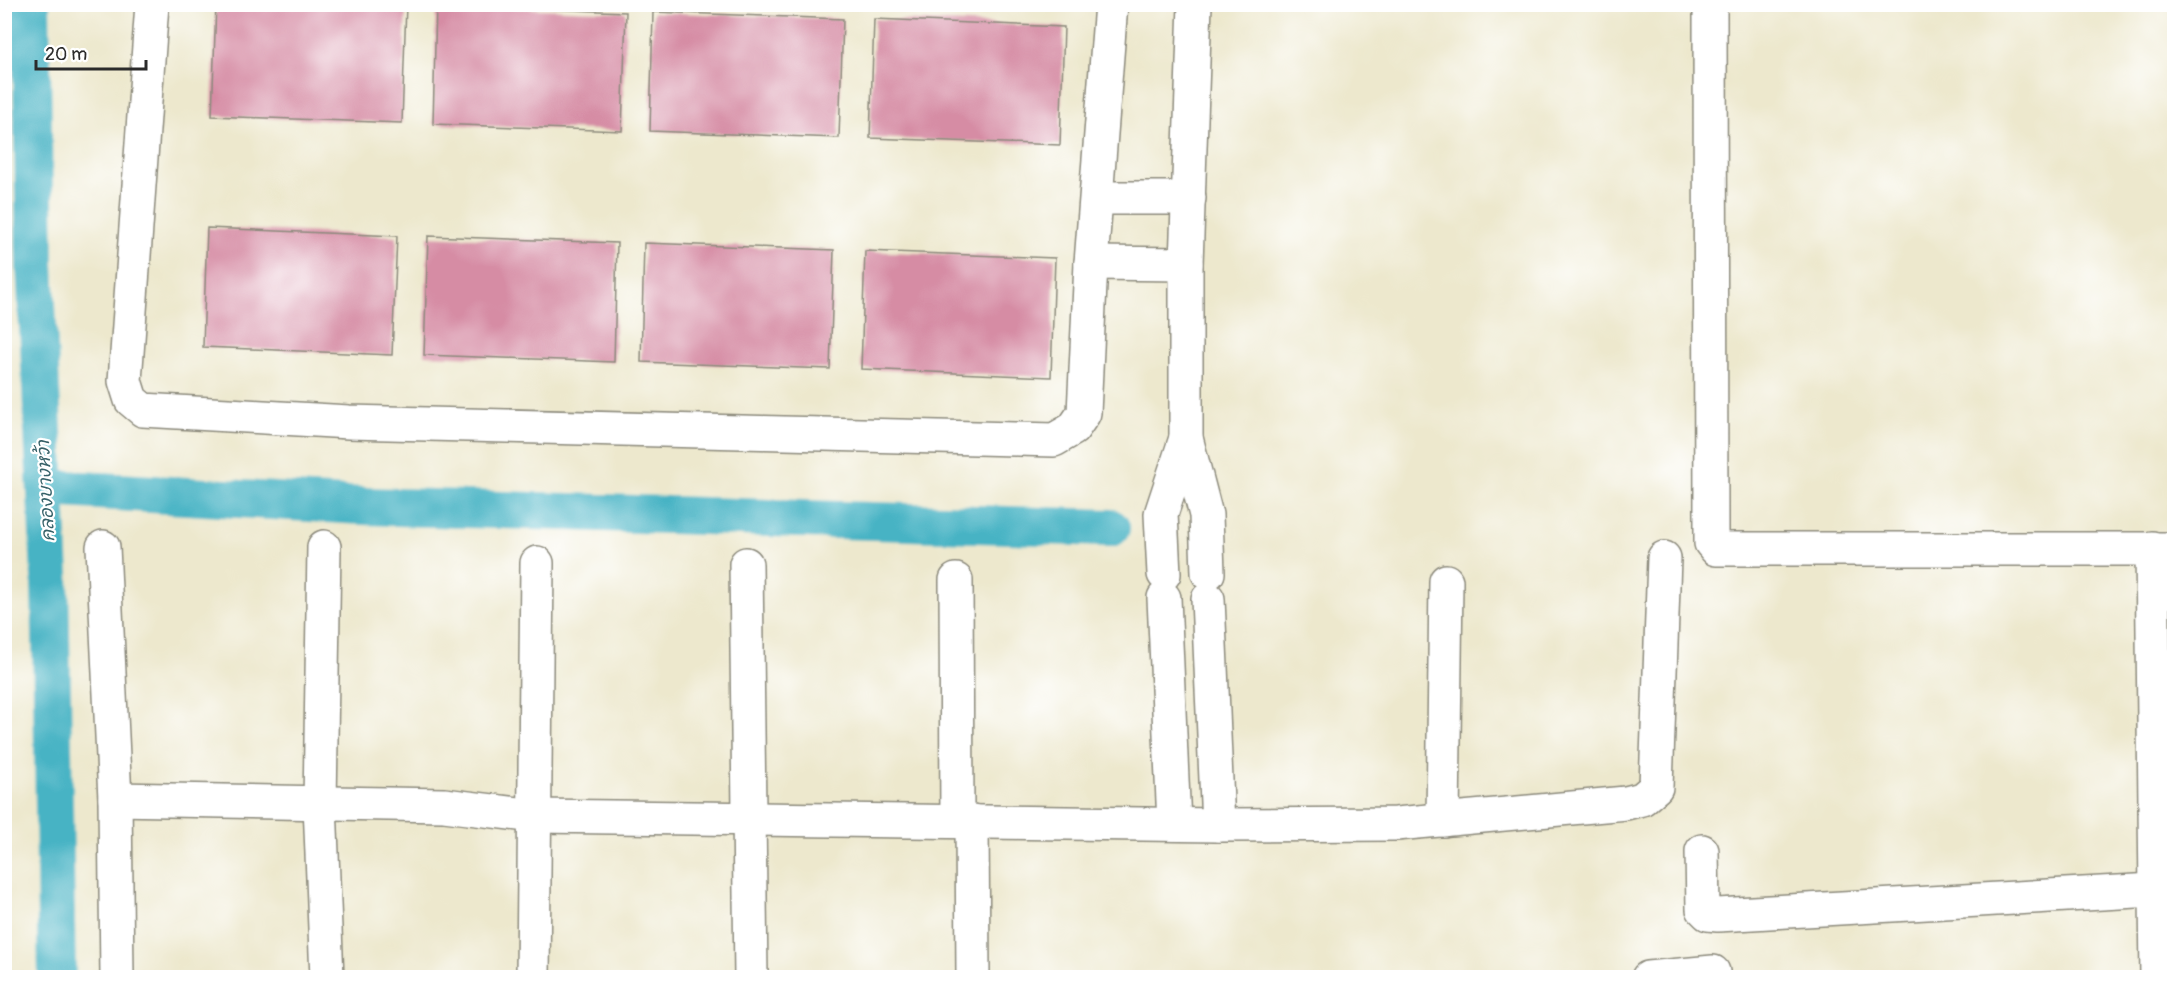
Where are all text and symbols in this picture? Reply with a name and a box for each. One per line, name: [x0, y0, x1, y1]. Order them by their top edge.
scale bar: [36, 33, 146, 71]
text: 20 m: [45, 43, 87, 66]
water label: คลองบางหว้า: [31, 439, 60, 542]

